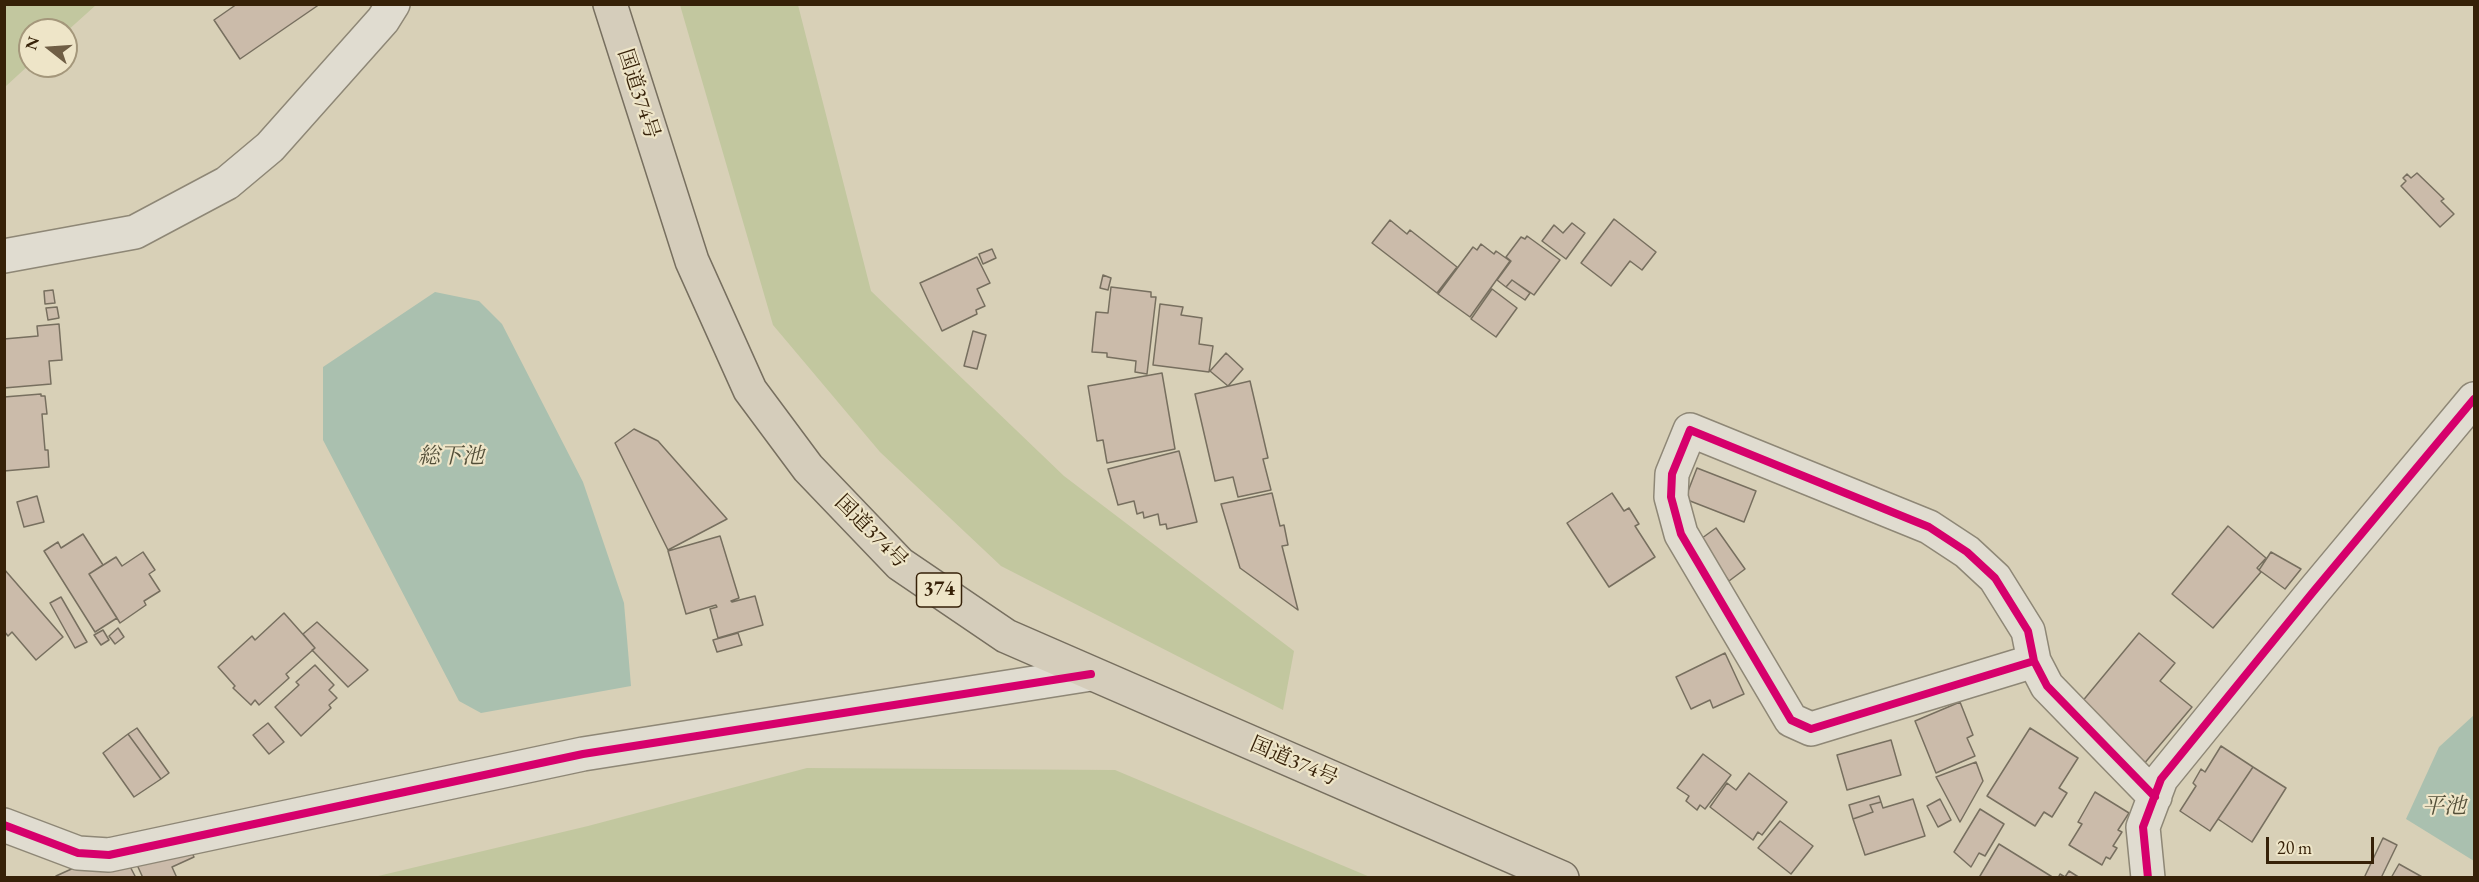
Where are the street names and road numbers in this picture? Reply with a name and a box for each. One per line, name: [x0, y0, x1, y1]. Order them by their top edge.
street label: 国道374号: [612, 46, 664, 142]
street label: 国道374号: [829, 490, 913, 574]
road number: 374: [916, 573, 962, 607]
street label: 国道374号: [1246, 732, 1342, 792]

